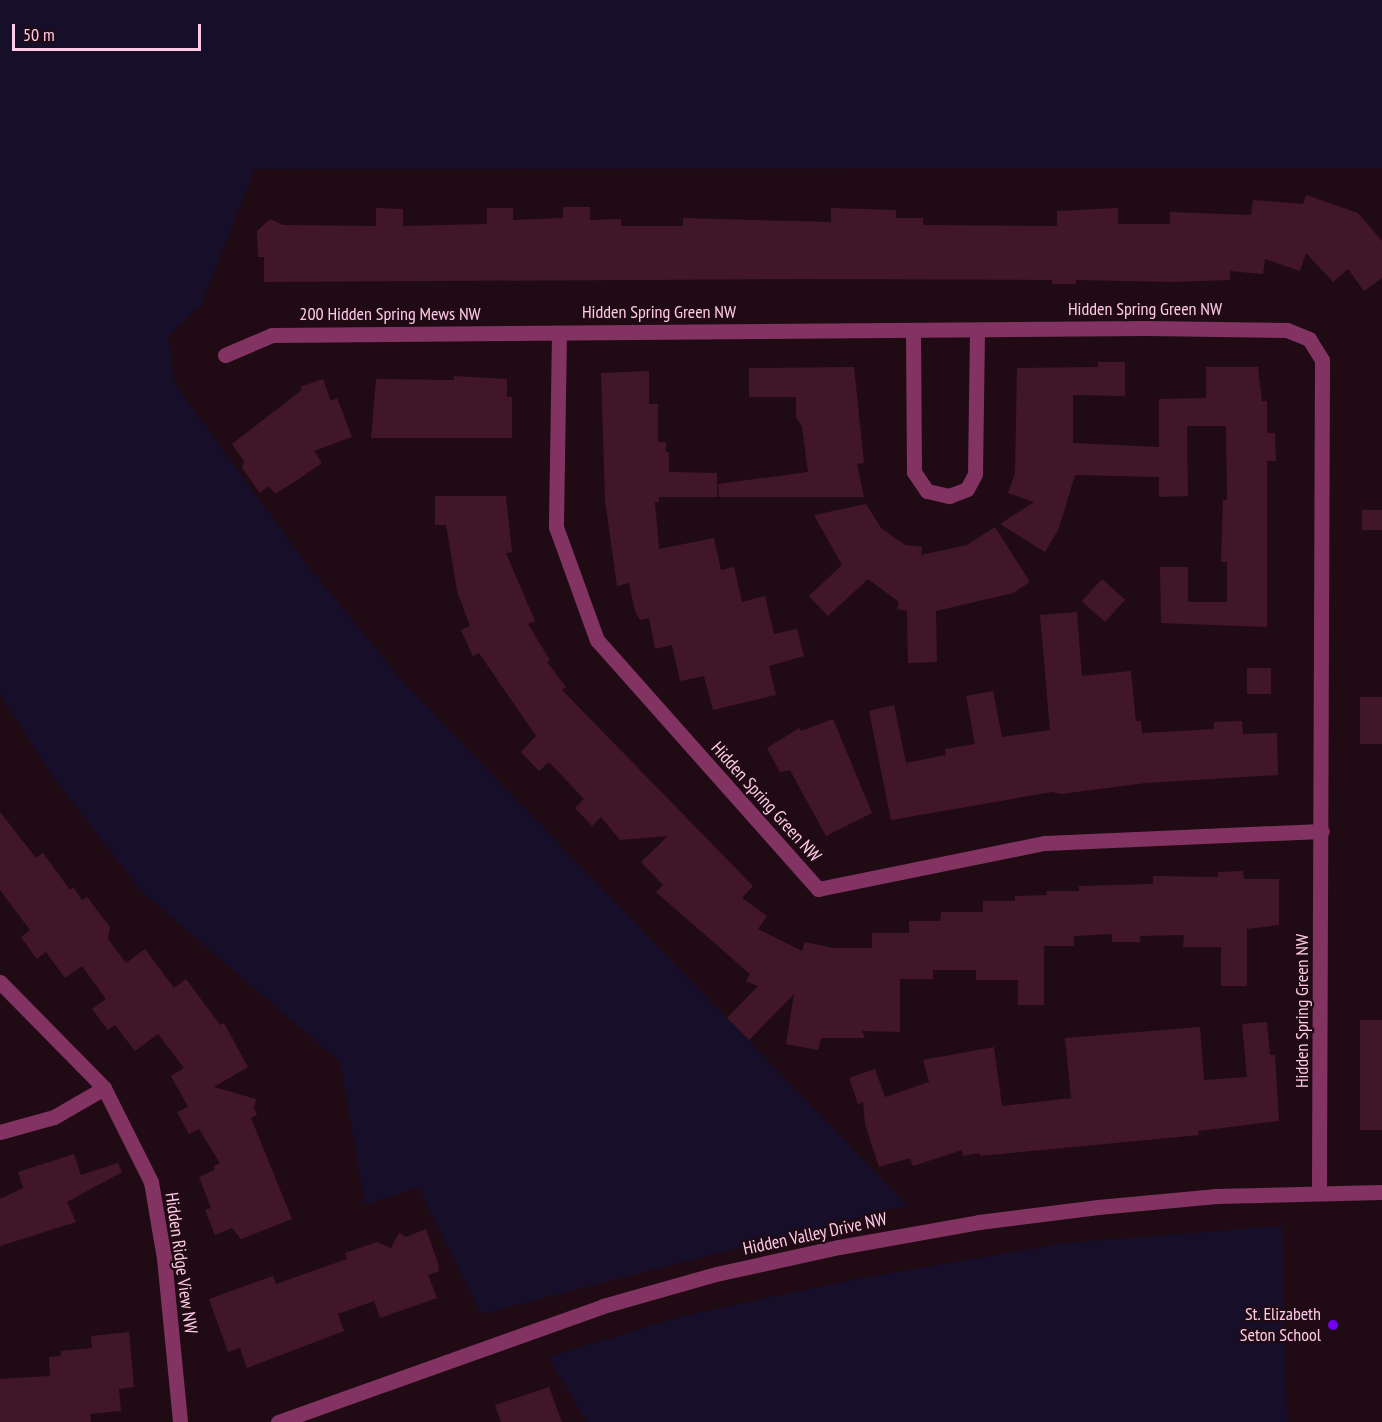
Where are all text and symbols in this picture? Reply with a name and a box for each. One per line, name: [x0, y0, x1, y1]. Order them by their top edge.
scale bar: [15, 12, 204, 50]
text: 50 m: [23, 23, 55, 46]
street label: Hidden Spring Green NW: [1068, 298, 1222, 320]
street label: Hidden Spring Green NW: [582, 301, 736, 323]
street label: 200 Hidden Spring Mews NW: [299, 303, 481, 325]
street label: Hidden Spring Green NW: [706, 737, 826, 867]
street label: Hidden Spring Green NW: [1291, 934, 1313, 1088]
street label: Hidden Ridge View NW: [160, 1190, 202, 1336]
street label: Hidden Valley Drive NW: [741, 1208, 889, 1260]
place label: St. Elizabeth Seton School: [1240, 1304, 1321, 1346]
marker: St. Elizabeth Seton School: [1326, 1318, 1340, 1332]

